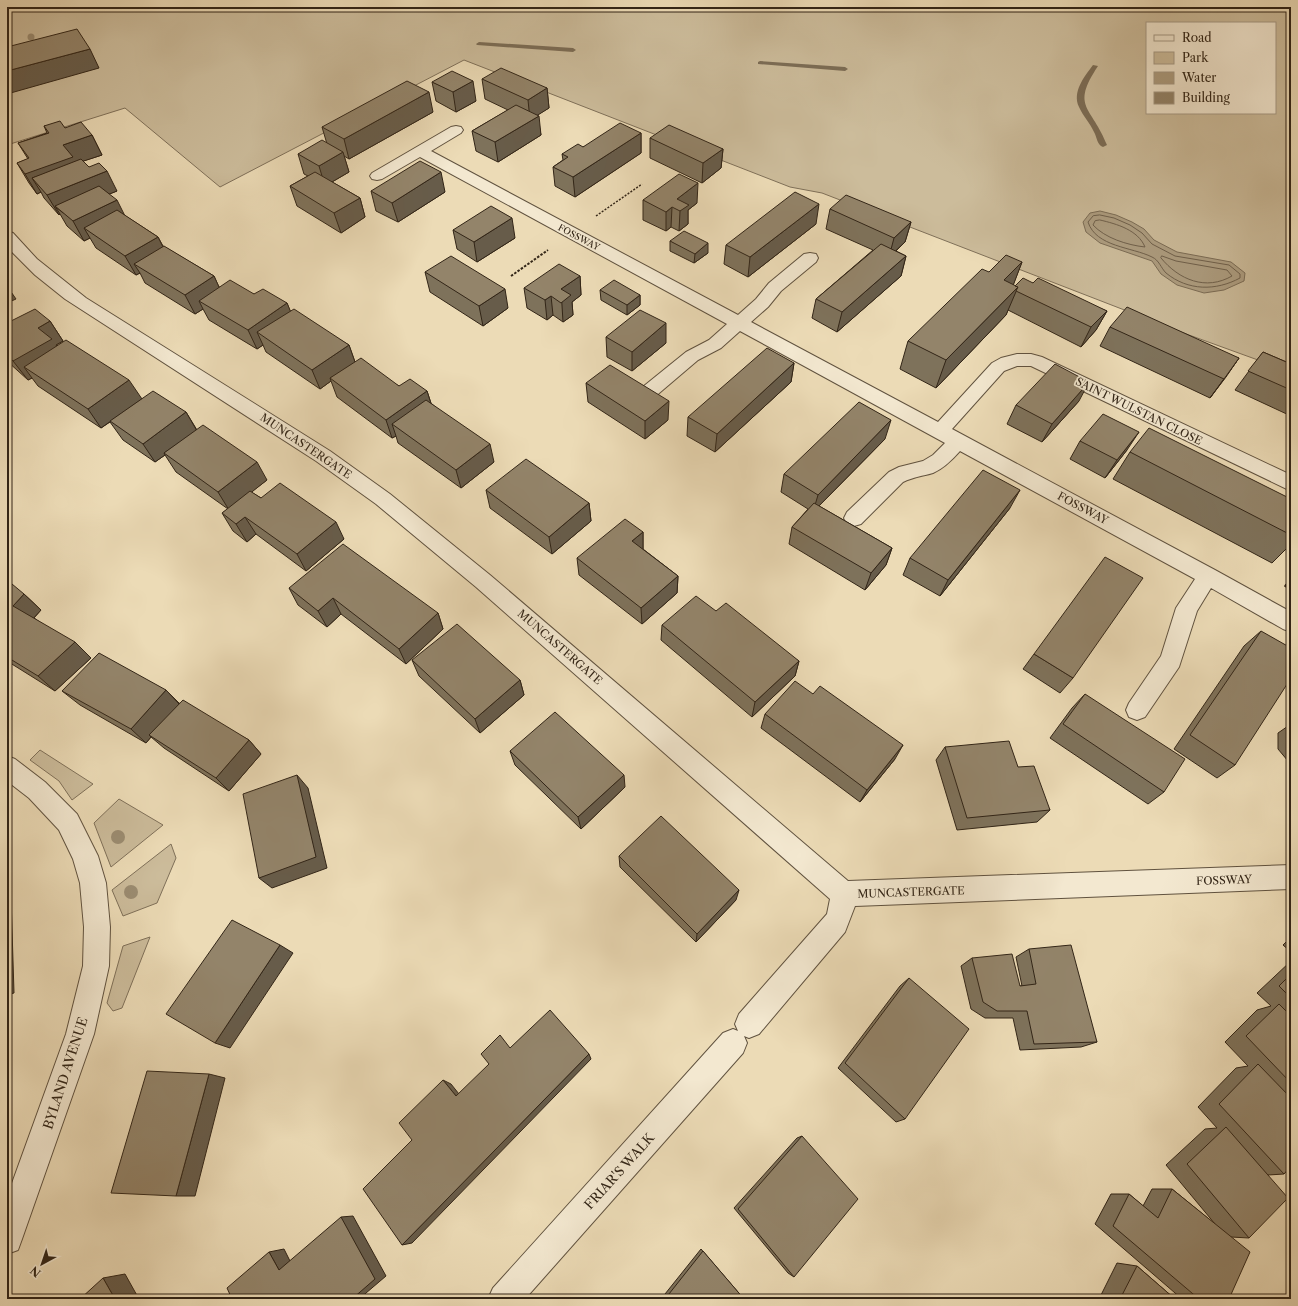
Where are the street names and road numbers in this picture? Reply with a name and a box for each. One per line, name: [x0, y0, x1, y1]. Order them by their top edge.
street label: FOSSWAY: [556, 221, 602, 253]
street label: SAINT WULSTAN CLOSE: [1073, 374, 1205, 448]
street label: MUNCASTERGATE: [258, 410, 355, 482]
street label: FOSSWAY: [1055, 489, 1111, 527]
street label: MUNCASTERGATE: [515, 606, 605, 688]
street label: FOSSWAY: [1196, 872, 1252, 888]
street label: MUNCASTERGATE: [857, 883, 965, 901]
street label: BYLAND AVENUE: [39, 1015, 91, 1131]
street label: FRIAR'S WALK: [581, 1129, 658, 1212]

